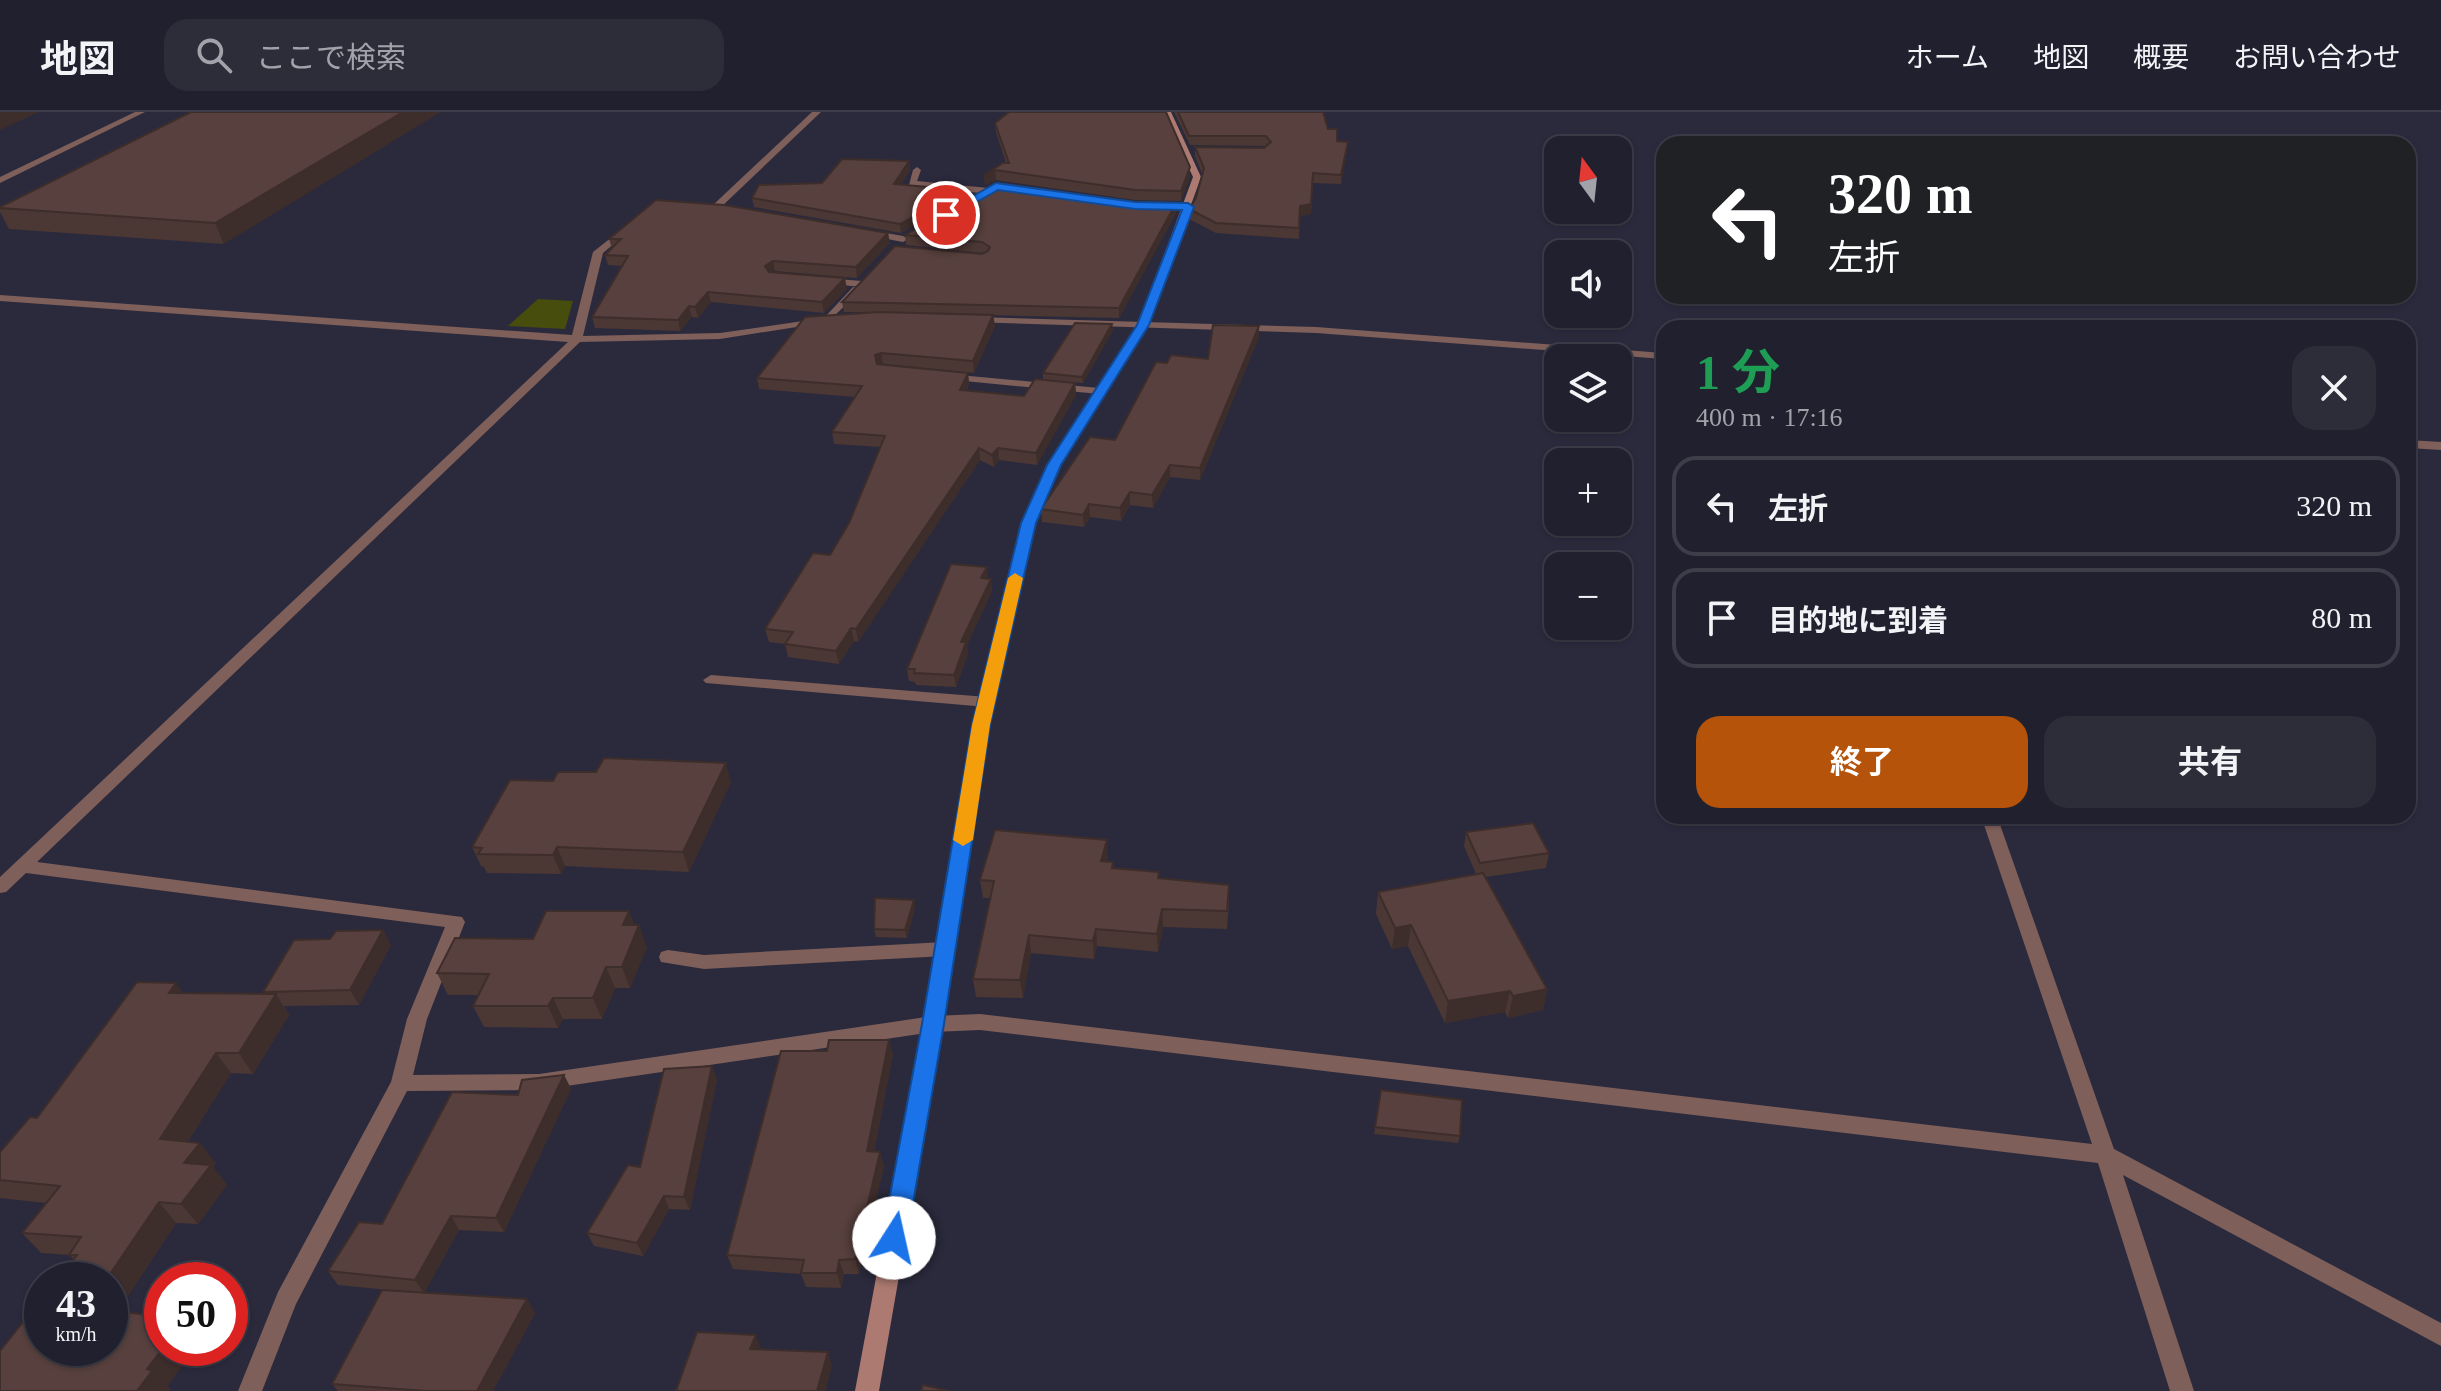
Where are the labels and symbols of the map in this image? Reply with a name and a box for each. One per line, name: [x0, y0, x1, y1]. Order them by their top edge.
north arrow: [1544, 136, 1632, 224]
pin: [912, 181, 980, 249]
position arrow: [852, 1196, 936, 1280]
speed limit sign: 50: [144, 1262, 248, 1366]

